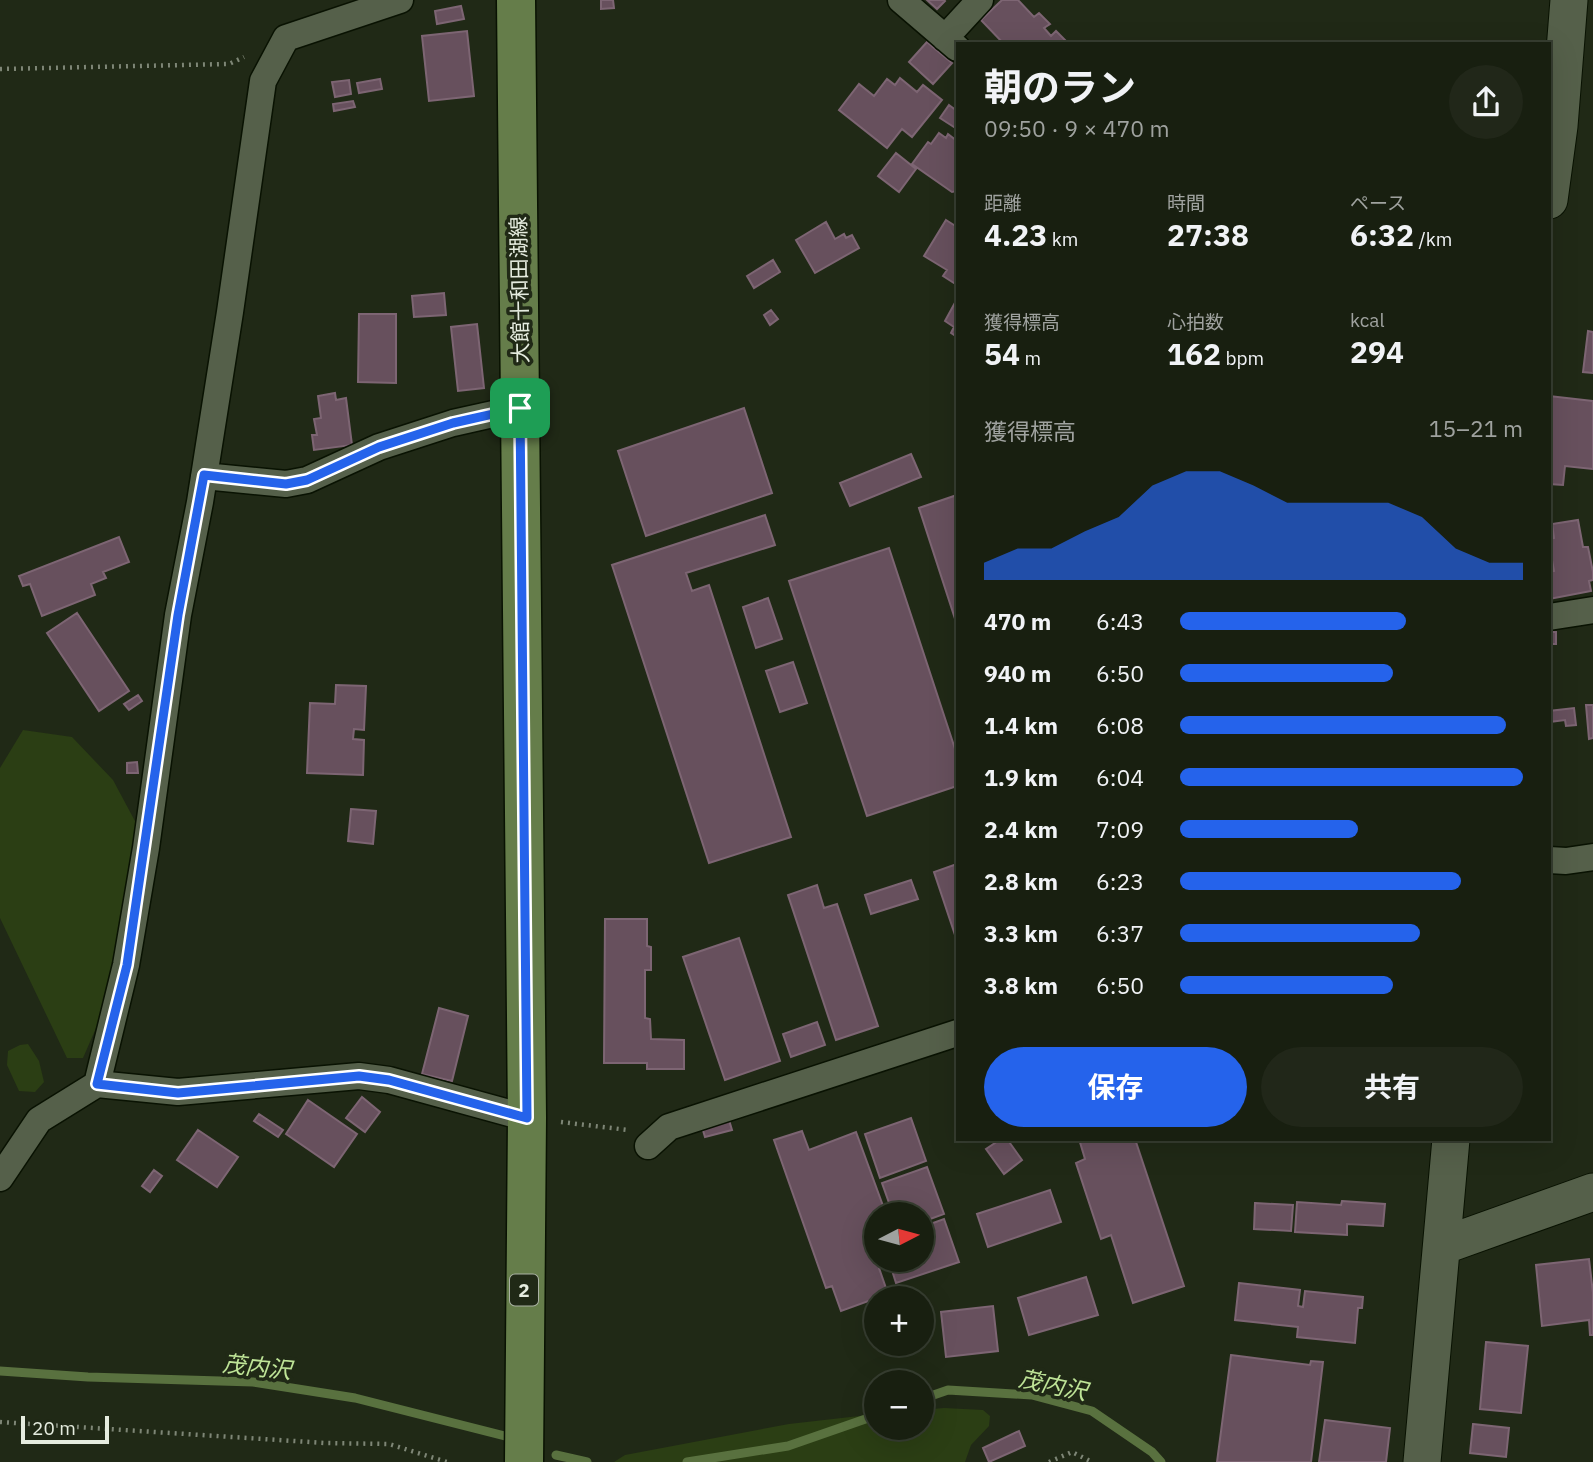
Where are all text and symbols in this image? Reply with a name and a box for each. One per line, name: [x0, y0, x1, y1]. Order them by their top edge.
text: 朝のラン: [984, 62, 1136, 111]
button: share: [1449, 65, 1523, 139]
text: 09:50 · 9 × 470 m: [984, 113, 1170, 143]
text: 距離: [984, 191, 1022, 215]
text: 時間: [1167, 191, 1205, 215]
text: ペース: [1350, 191, 1406, 215]
text: 4.23: [984, 215, 1047, 254]
text: 27:38: [1167, 215, 1249, 254]
text: 6:32: [1350, 215, 1414, 254]
street label: 大館十和田湖線: [504, 216, 534, 364]
text: km: [1047, 227, 1078, 251]
text: /km: [1414, 227, 1452, 251]
text: kcal: [1350, 308, 1385, 332]
text: 獲得標高: [984, 310, 1060, 334]
text: 心拍数: [1167, 310, 1224, 334]
text: 294: [1350, 332, 1404, 371]
text: 54: [984, 334, 1020, 373]
text: 162: [1167, 334, 1221, 373]
text: m: [1020, 346, 1041, 370]
text: bpm: [1221, 346, 1264, 370]
pin: [490, 378, 550, 438]
icon: arrive: [501, 389, 539, 427]
text: 15–21 m: [1429, 413, 1523, 443]
text: 獲得標高: [984, 416, 1076, 446]
text: 470 m: [984, 606, 1051, 636]
text: 6:43: [1096, 606, 1144, 636]
text: 940 m: [984, 658, 1051, 688]
text: 6:50: [1096, 658, 1144, 688]
text: 1.4 km: [984, 710, 1058, 740]
text: 6:08: [1096, 710, 1144, 740]
text: 1.9 km: [984, 762, 1058, 792]
text: 6:04: [1096, 762, 1144, 792]
text: 2.4 km: [984, 814, 1058, 844]
text: 7:09: [1096, 814, 1144, 844]
text: 2.8 km: [984, 866, 1058, 896]
text: 6:23: [1096, 866, 1144, 896]
text: 3.3 km: [984, 918, 1058, 948]
text: 6:37: [1096, 918, 1144, 948]
text: 3.8 km: [984, 970, 1058, 1000]
text: 6:50: [1096, 970, 1144, 1000]
button: 保存: [984, 1047, 1247, 1127]
button: 共有: [1261, 1047, 1523, 1127]
north arrow: [864, 1202, 934, 1272]
map controls: [864, 1202, 934, 1440]
road number: 2: [510, 1274, 538, 1306]
button: +: [864, 1286, 934, 1356]
water label: 茂内沢: [221, 1347, 296, 1385]
water label: 茂内沢: [1016, 1362, 1093, 1406]
button: −: [864, 1370, 934, 1440]
scale bar: [21, 1413, 108, 1445]
text: 20 m: [32, 1416, 76, 1440]

